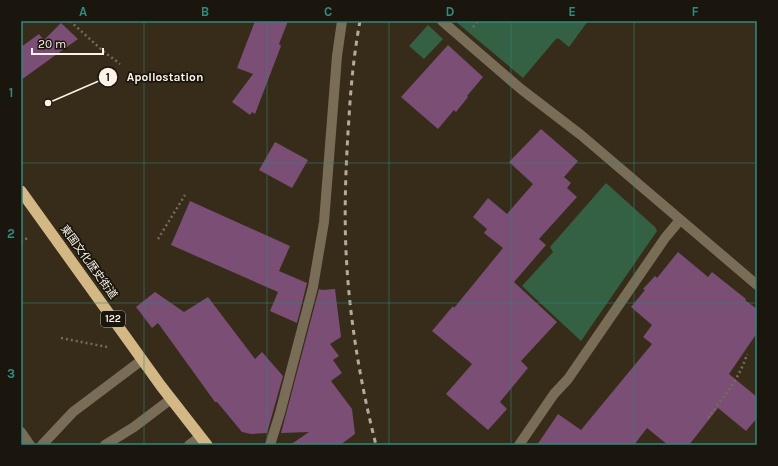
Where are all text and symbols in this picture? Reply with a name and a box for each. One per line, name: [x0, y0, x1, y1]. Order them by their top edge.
text: A: [79, 4, 87, 19]
text: B: [201, 4, 209, 19]
text: C: [324, 4, 332, 19]
text: D: [446, 4, 455, 19]
text: E: [568, 4, 576, 19]
text: F: [691, 4, 699, 19]
scale bar: [32, 30, 103, 56]
text: 20 m: [38, 37, 66, 51]
callout: Apollostation: [98, 65, 211, 89]
text: 1: [106, 70, 110, 84]
text: Apollostation: [127, 70, 203, 84]
text: 1: [9, 85, 13, 100]
street label: 東国文化歴史街道: [58, 223, 120, 301]
text: 2: [7, 226, 15, 241]
road number: 122: [101, 311, 125, 327]
text: 3: [7, 366, 15, 381]

